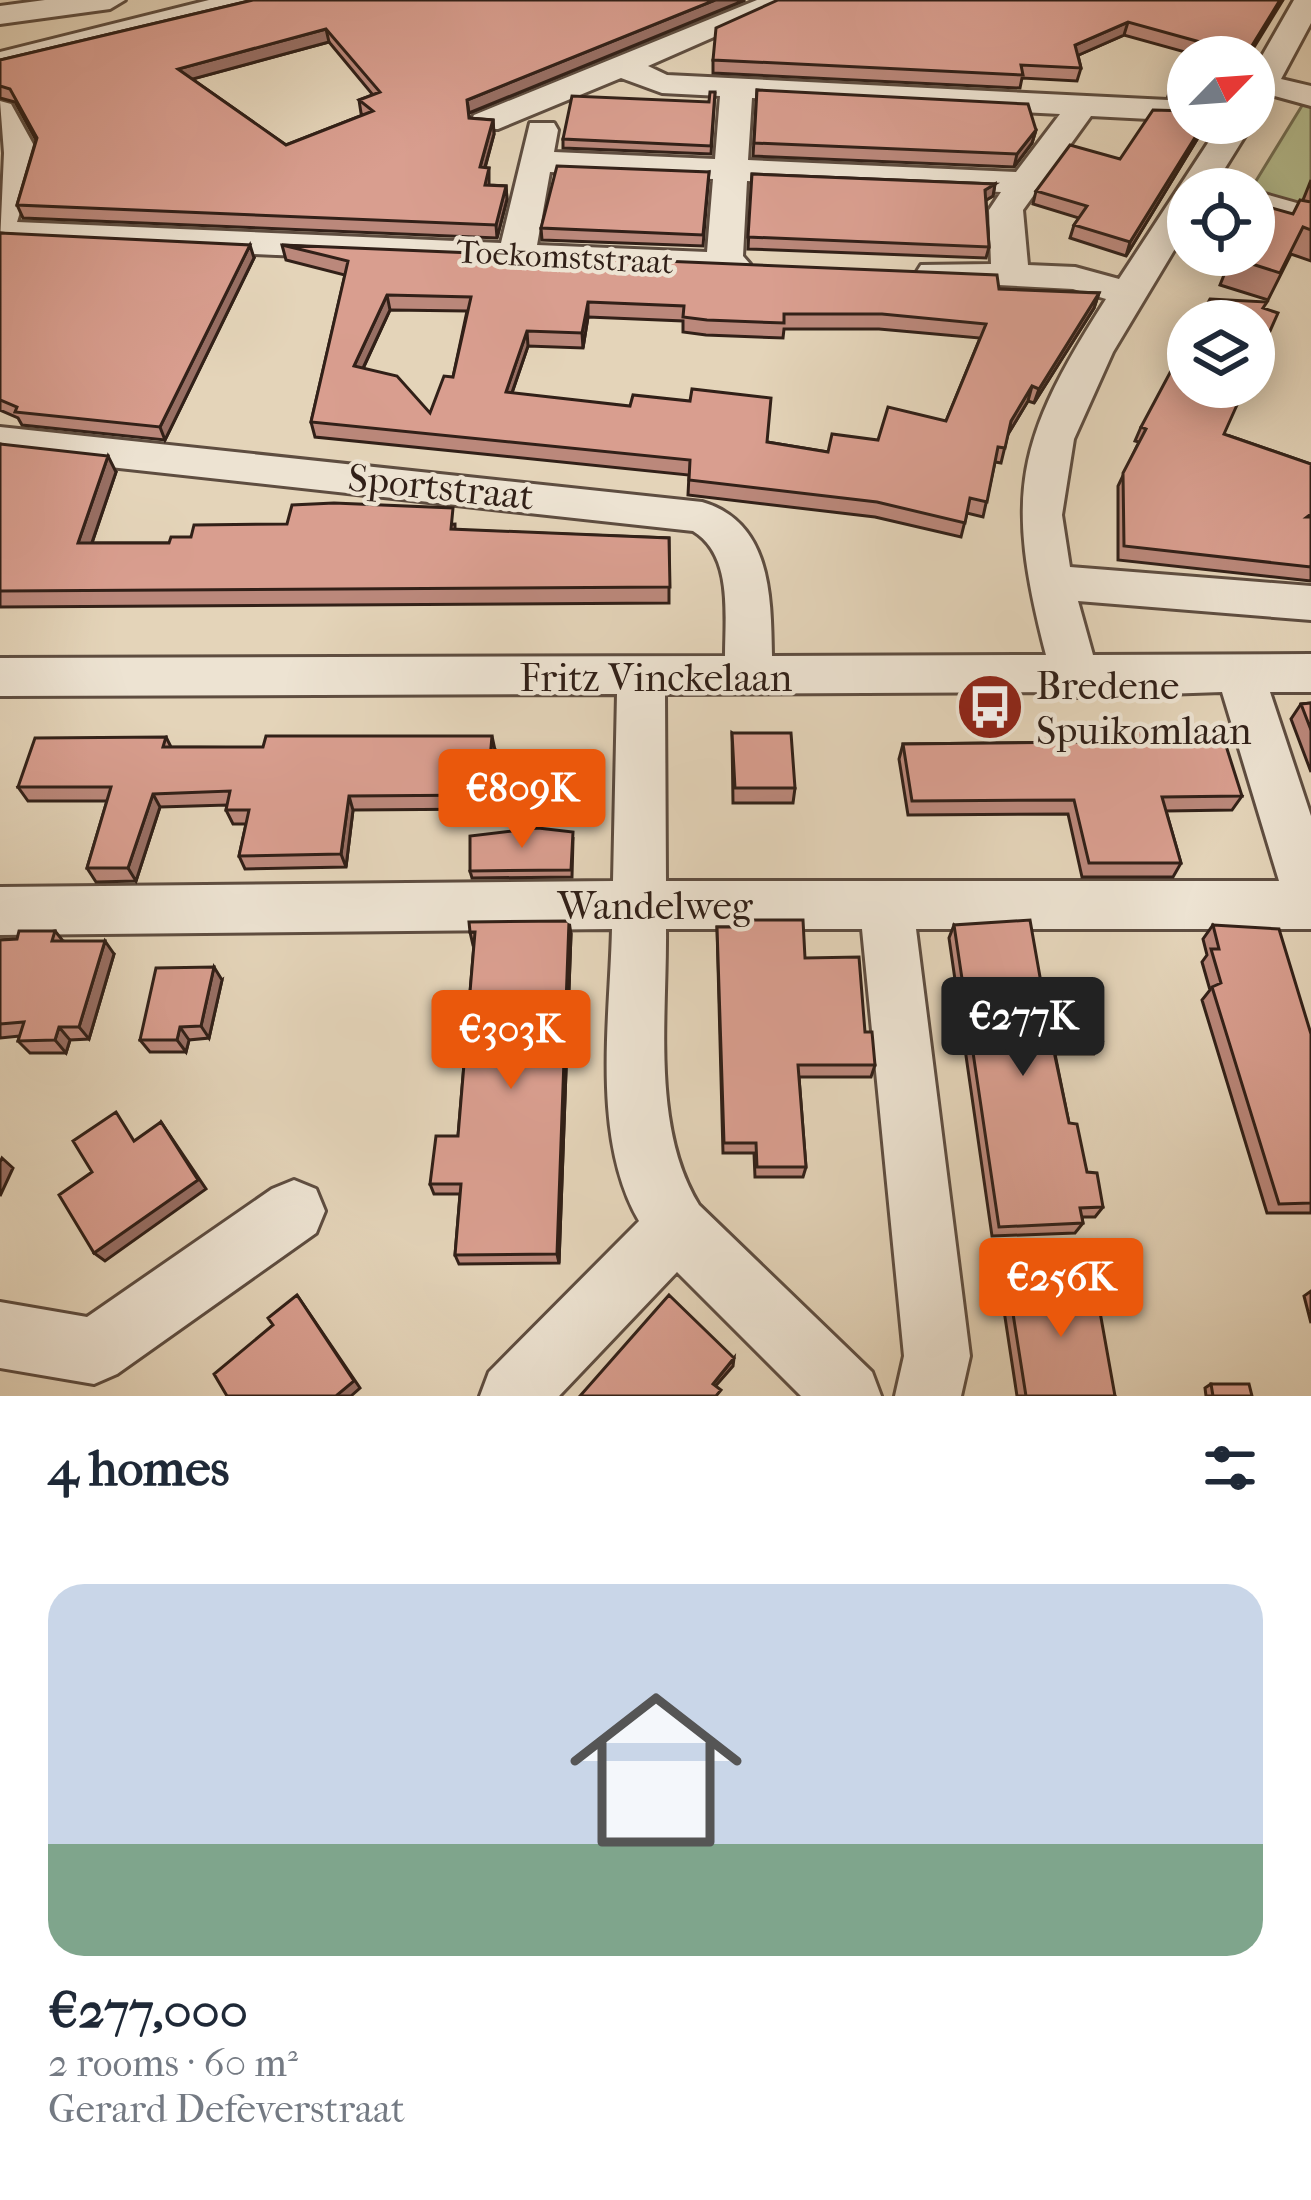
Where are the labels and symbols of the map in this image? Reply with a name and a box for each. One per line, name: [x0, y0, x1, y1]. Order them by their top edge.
north arrow: [1167, 36, 1275, 144]
street label: Toekomststraat: [456, 232, 674, 283]
street label: Sportstraat: [346, 454, 536, 520]
street label: Fritz Vinckelaan: [520, 655, 793, 701]
place label: Bredene Spuikomlaan: [1036, 663, 1252, 754]
bus stop icon: Bredene Spuikomlaan: [955, 672, 1025, 742]
pin: €809K: [438, 749, 606, 851]
street label: Wandelweg: [556, 883, 754, 929]
pin: €277K: [939, 977, 1107, 1079]
pin: €303K: [427, 990, 595, 1092]
pin: €256K: [977, 1238, 1145, 1340]

